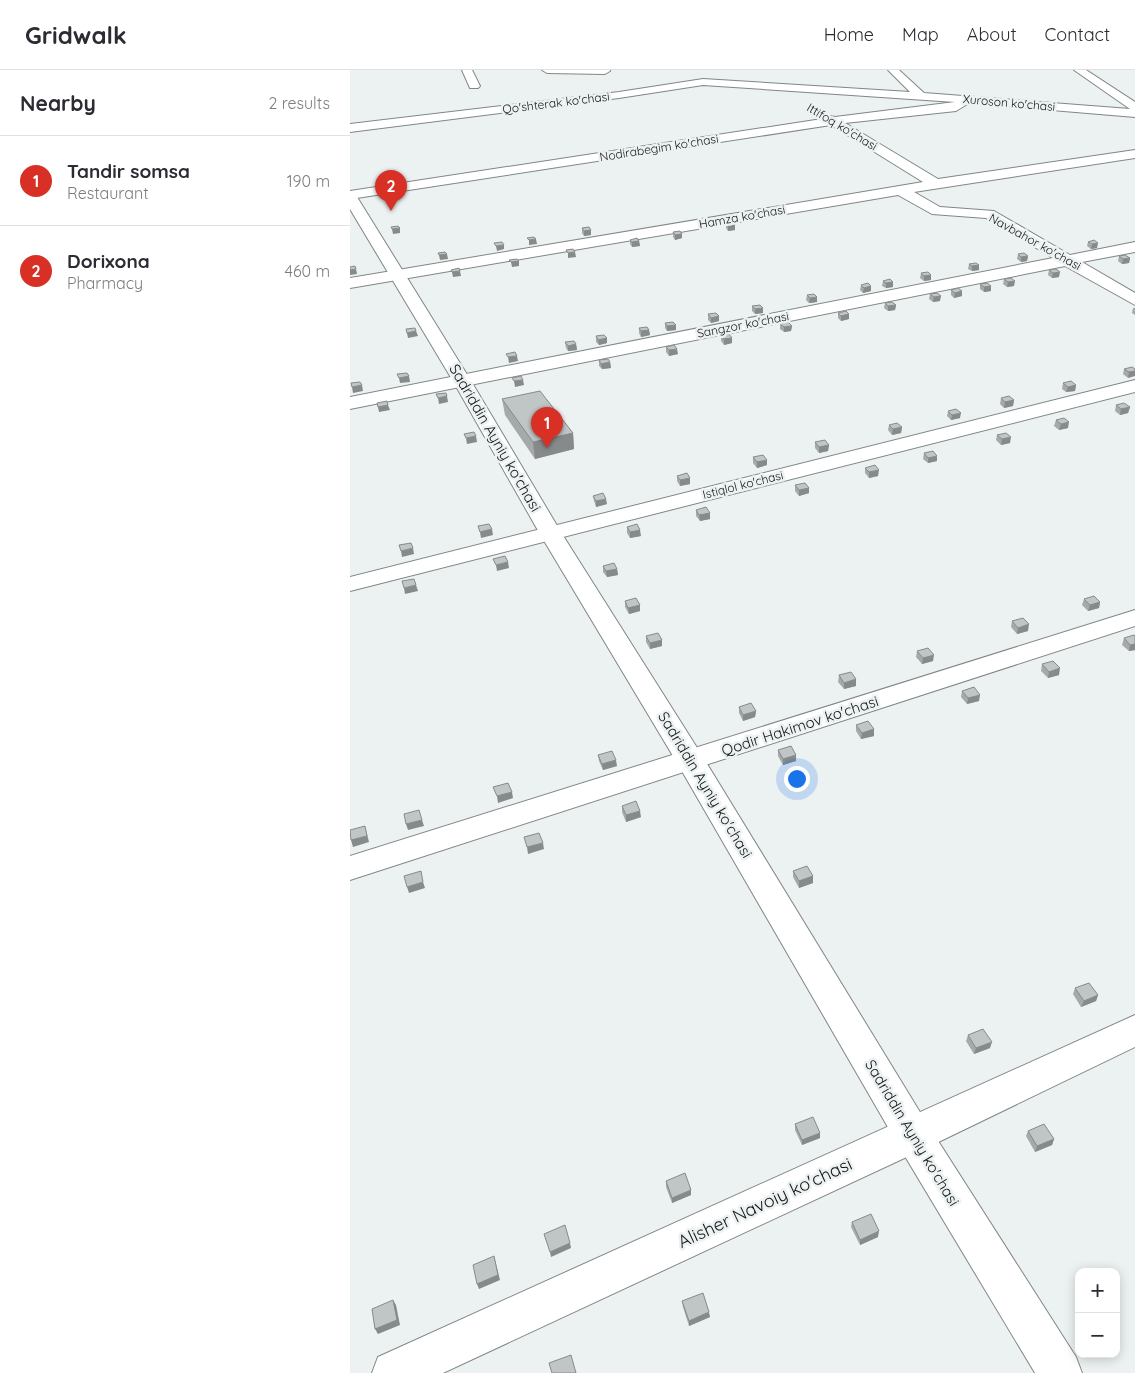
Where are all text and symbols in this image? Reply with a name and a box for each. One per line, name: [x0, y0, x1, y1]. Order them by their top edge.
text: Gridwalk: [25, 20, 127, 50]
text: Home: [824, 23, 874, 46]
text: Map: [902, 23, 939, 46]
text: About: [967, 23, 1017, 46]
text: Contact: [1045, 23, 1110, 46]
street label: Qo'shterak ko'chasi: [501, 88, 610, 117]
text: Nearby: [20, 90, 96, 116]
street label: Xuroson ko'chasi: [962, 91, 1056, 114]
text: 2 results: [268, 93, 330, 113]
street label: Ittifoq ko'chasi: [804, 100, 880, 153]
street label: Nodirabegim ko'chasi: [598, 131, 719, 164]
text: Tandir somsa: [67, 159, 190, 183]
pin: 2: [375, 170, 407, 211]
text: 1: [33, 171, 39, 191]
text: 190 m: [287, 171, 330, 191]
text: Restaurant: [67, 183, 149, 203]
street label: Hamza ko'chasi: [698, 202, 786, 231]
street label: Navbahor ko'chasi: [987, 210, 1084, 273]
text: Dorixona: [67, 249, 150, 273]
text: 2: [31, 261, 41, 281]
text: 460 m: [284, 261, 330, 281]
text: Pharmacy: [67, 273, 143, 293]
street label: Sangzor ko'chasi: [696, 308, 790, 341]
street label: Sadriddin Ayniy ko'chasi: [445, 361, 546, 515]
pin: 1: [531, 407, 563, 448]
street label: Istiqlol ko'chasi: [701, 467, 785, 502]
street label: Qodir Hakimov ko'chasi: [719, 691, 881, 760]
street label: Sadriddin Ayniy ko'chasi: [654, 708, 757, 861]
your location: [784, 766, 810, 792]
street label: Sadriddin Ayniy ko'chasi: [861, 1056, 964, 1209]
street label: Alisher Navoiy ko'chasi: [674, 1152, 856, 1253]
map controls: [1075, 1268, 1120, 1358]
button: +: [1075, 1268, 1120, 1313]
button: −: [1075, 1313, 1120, 1358]

